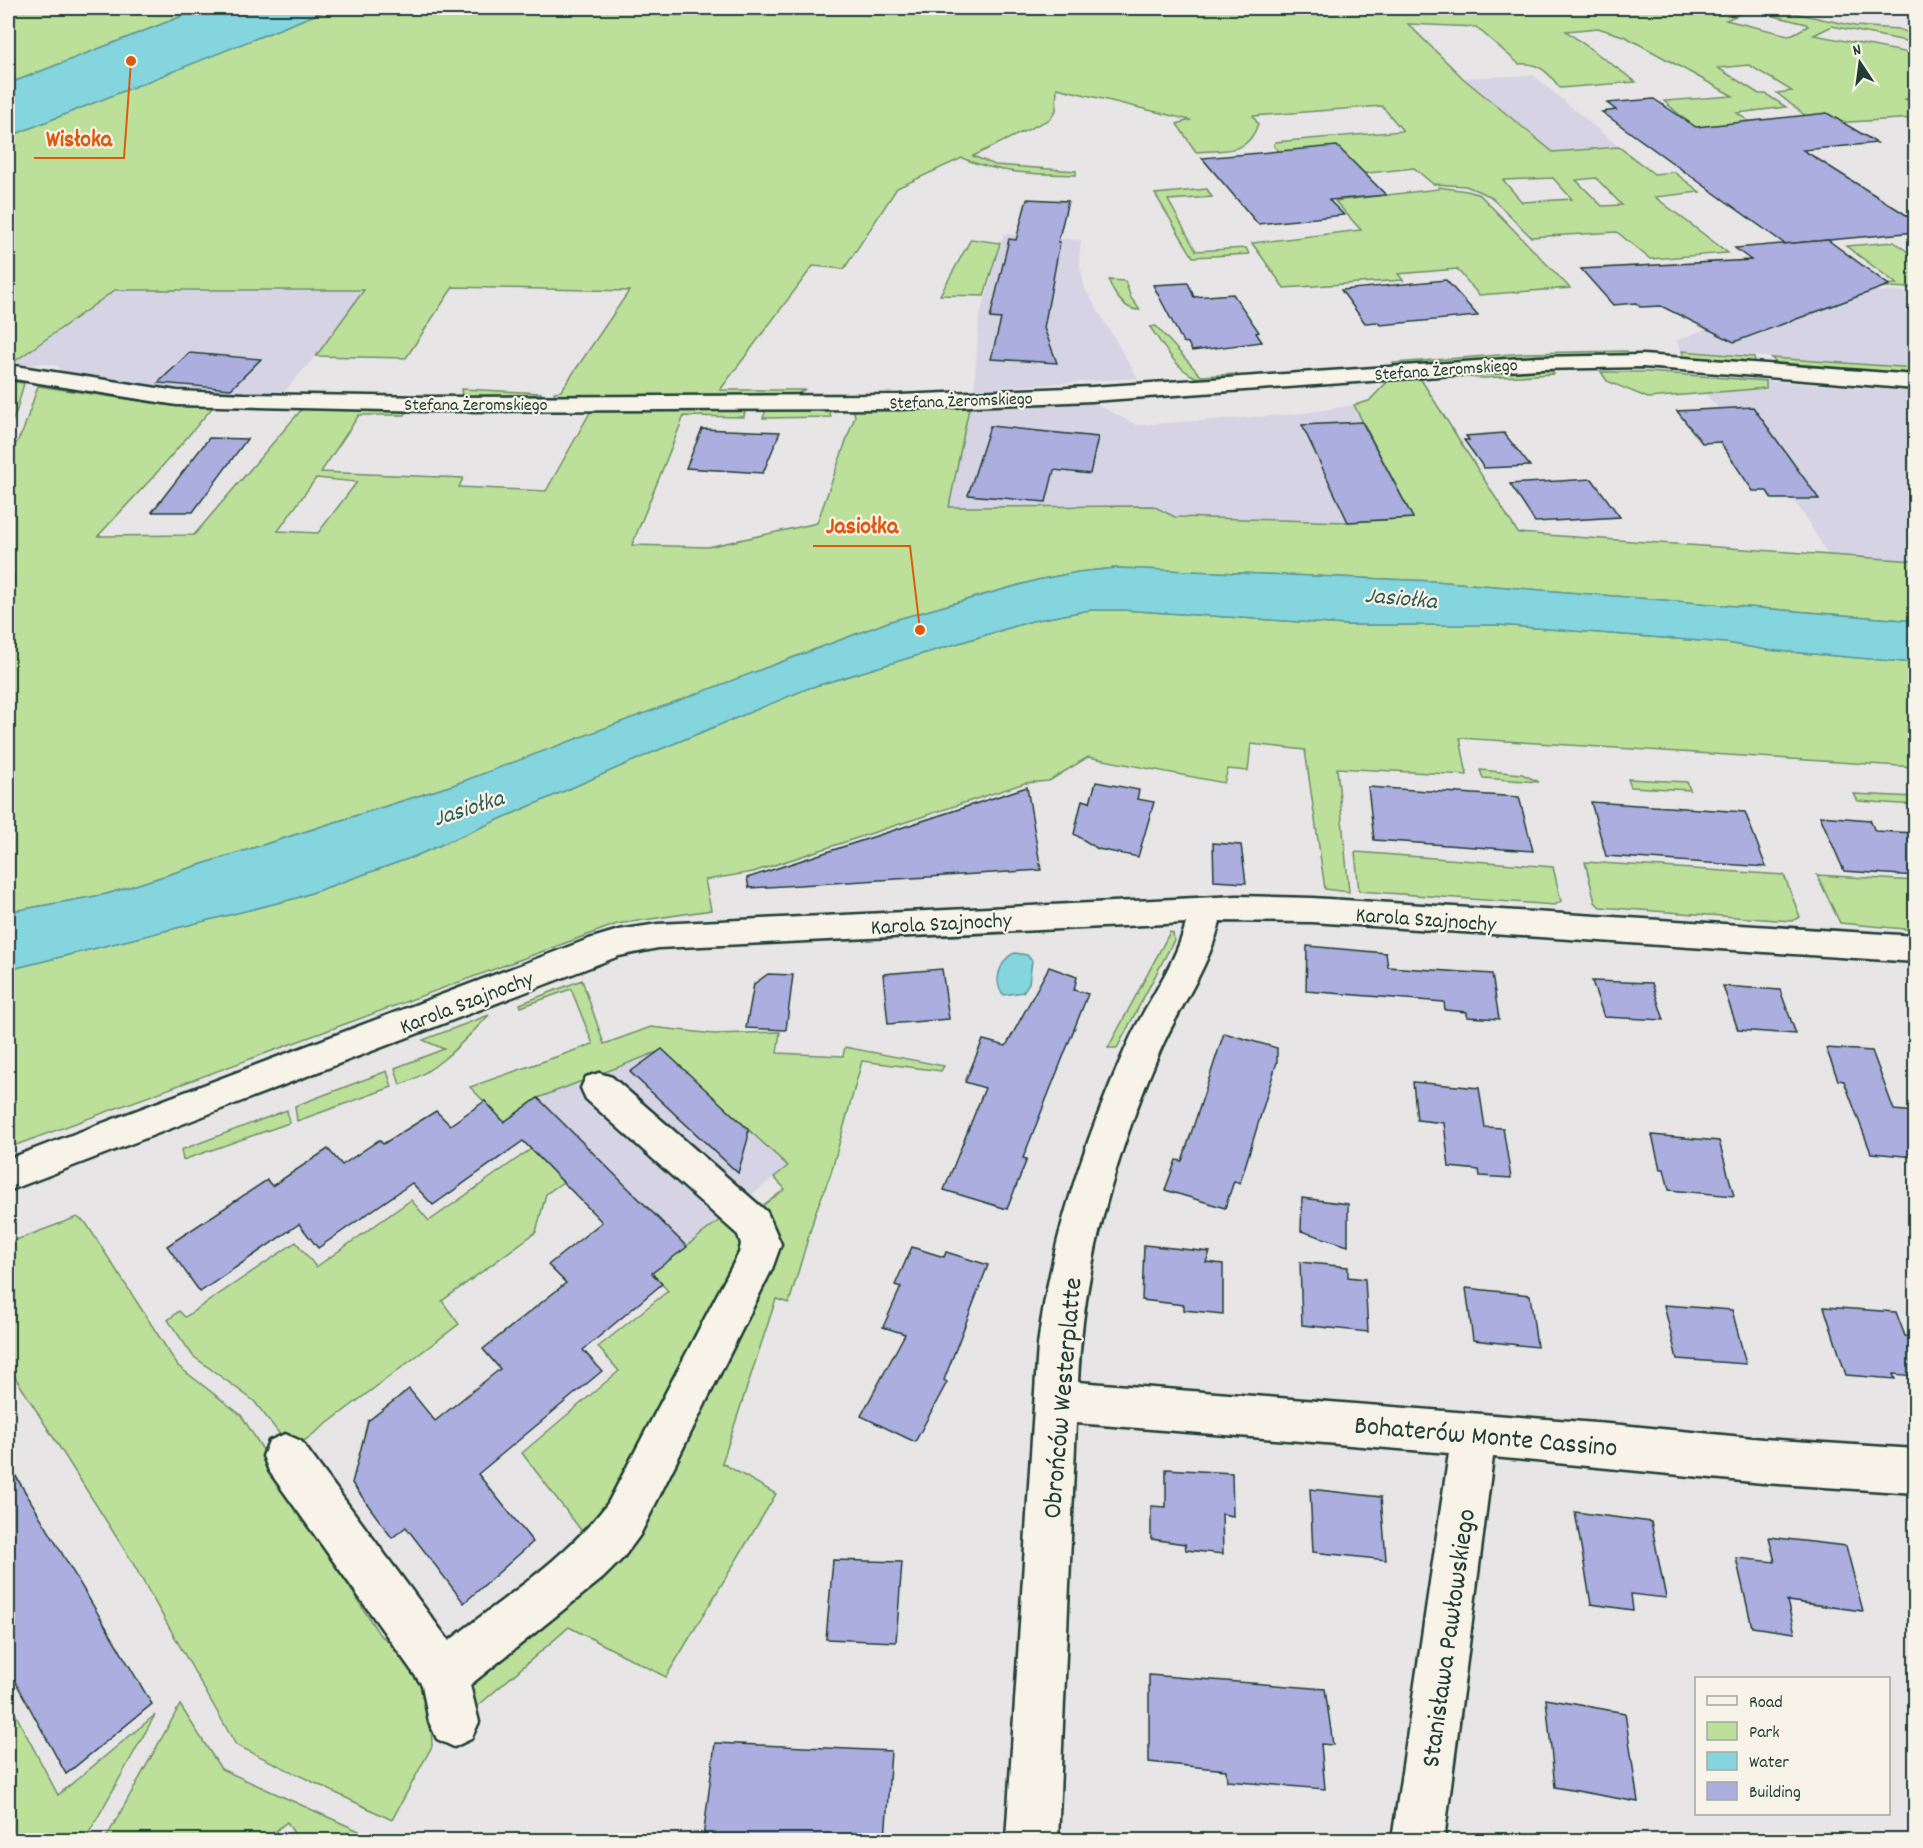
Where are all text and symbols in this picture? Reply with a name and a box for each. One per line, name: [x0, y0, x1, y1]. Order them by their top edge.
north arrow: [1830, 33, 1890, 93]
text: N: [1851, 39, 1864, 63]
callout: Wisłoka: [34, 116, 124, 158]
text: Wisłoka: [46, 124, 113, 158]
street label: Stefana Żeromskiego: [1374, 354, 1519, 389]
street label: Stefana Żeromskiego: [889, 388, 1033, 417]
street label: Stefana Żeromskiego: [404, 394, 548, 419]
callout: Jasiołka: [813, 504, 910, 546]
text: Jasiołka: [826, 511, 899, 545]
water label: Jasiołka: [1363, 580, 1440, 620]
water label: Jasiołka: [429, 782, 510, 837]
street label: Karola Szajnochy: [1354, 901, 1498, 942]
street label: Karola Szajnochy: [870, 906, 1013, 945]
street label: Karola Szajnochy: [396, 964, 540, 1044]
street label: Obrońców Westerplatte: [1035, 1276, 1094, 1521]
street label: Bohaterów Monte Cassino: [1353, 1408, 1619, 1469]
street label: Stanisława Pawłowskiego: [1413, 1507, 1488, 1770]
legend: [1695, 1677, 1890, 1815]
text: Road: [1749, 1691, 1783, 1716]
text: Park: [1749, 1721, 1780, 1746]
text: Water: [1749, 1751, 1789, 1776]
text: Building: [1749, 1781, 1801, 1806]

